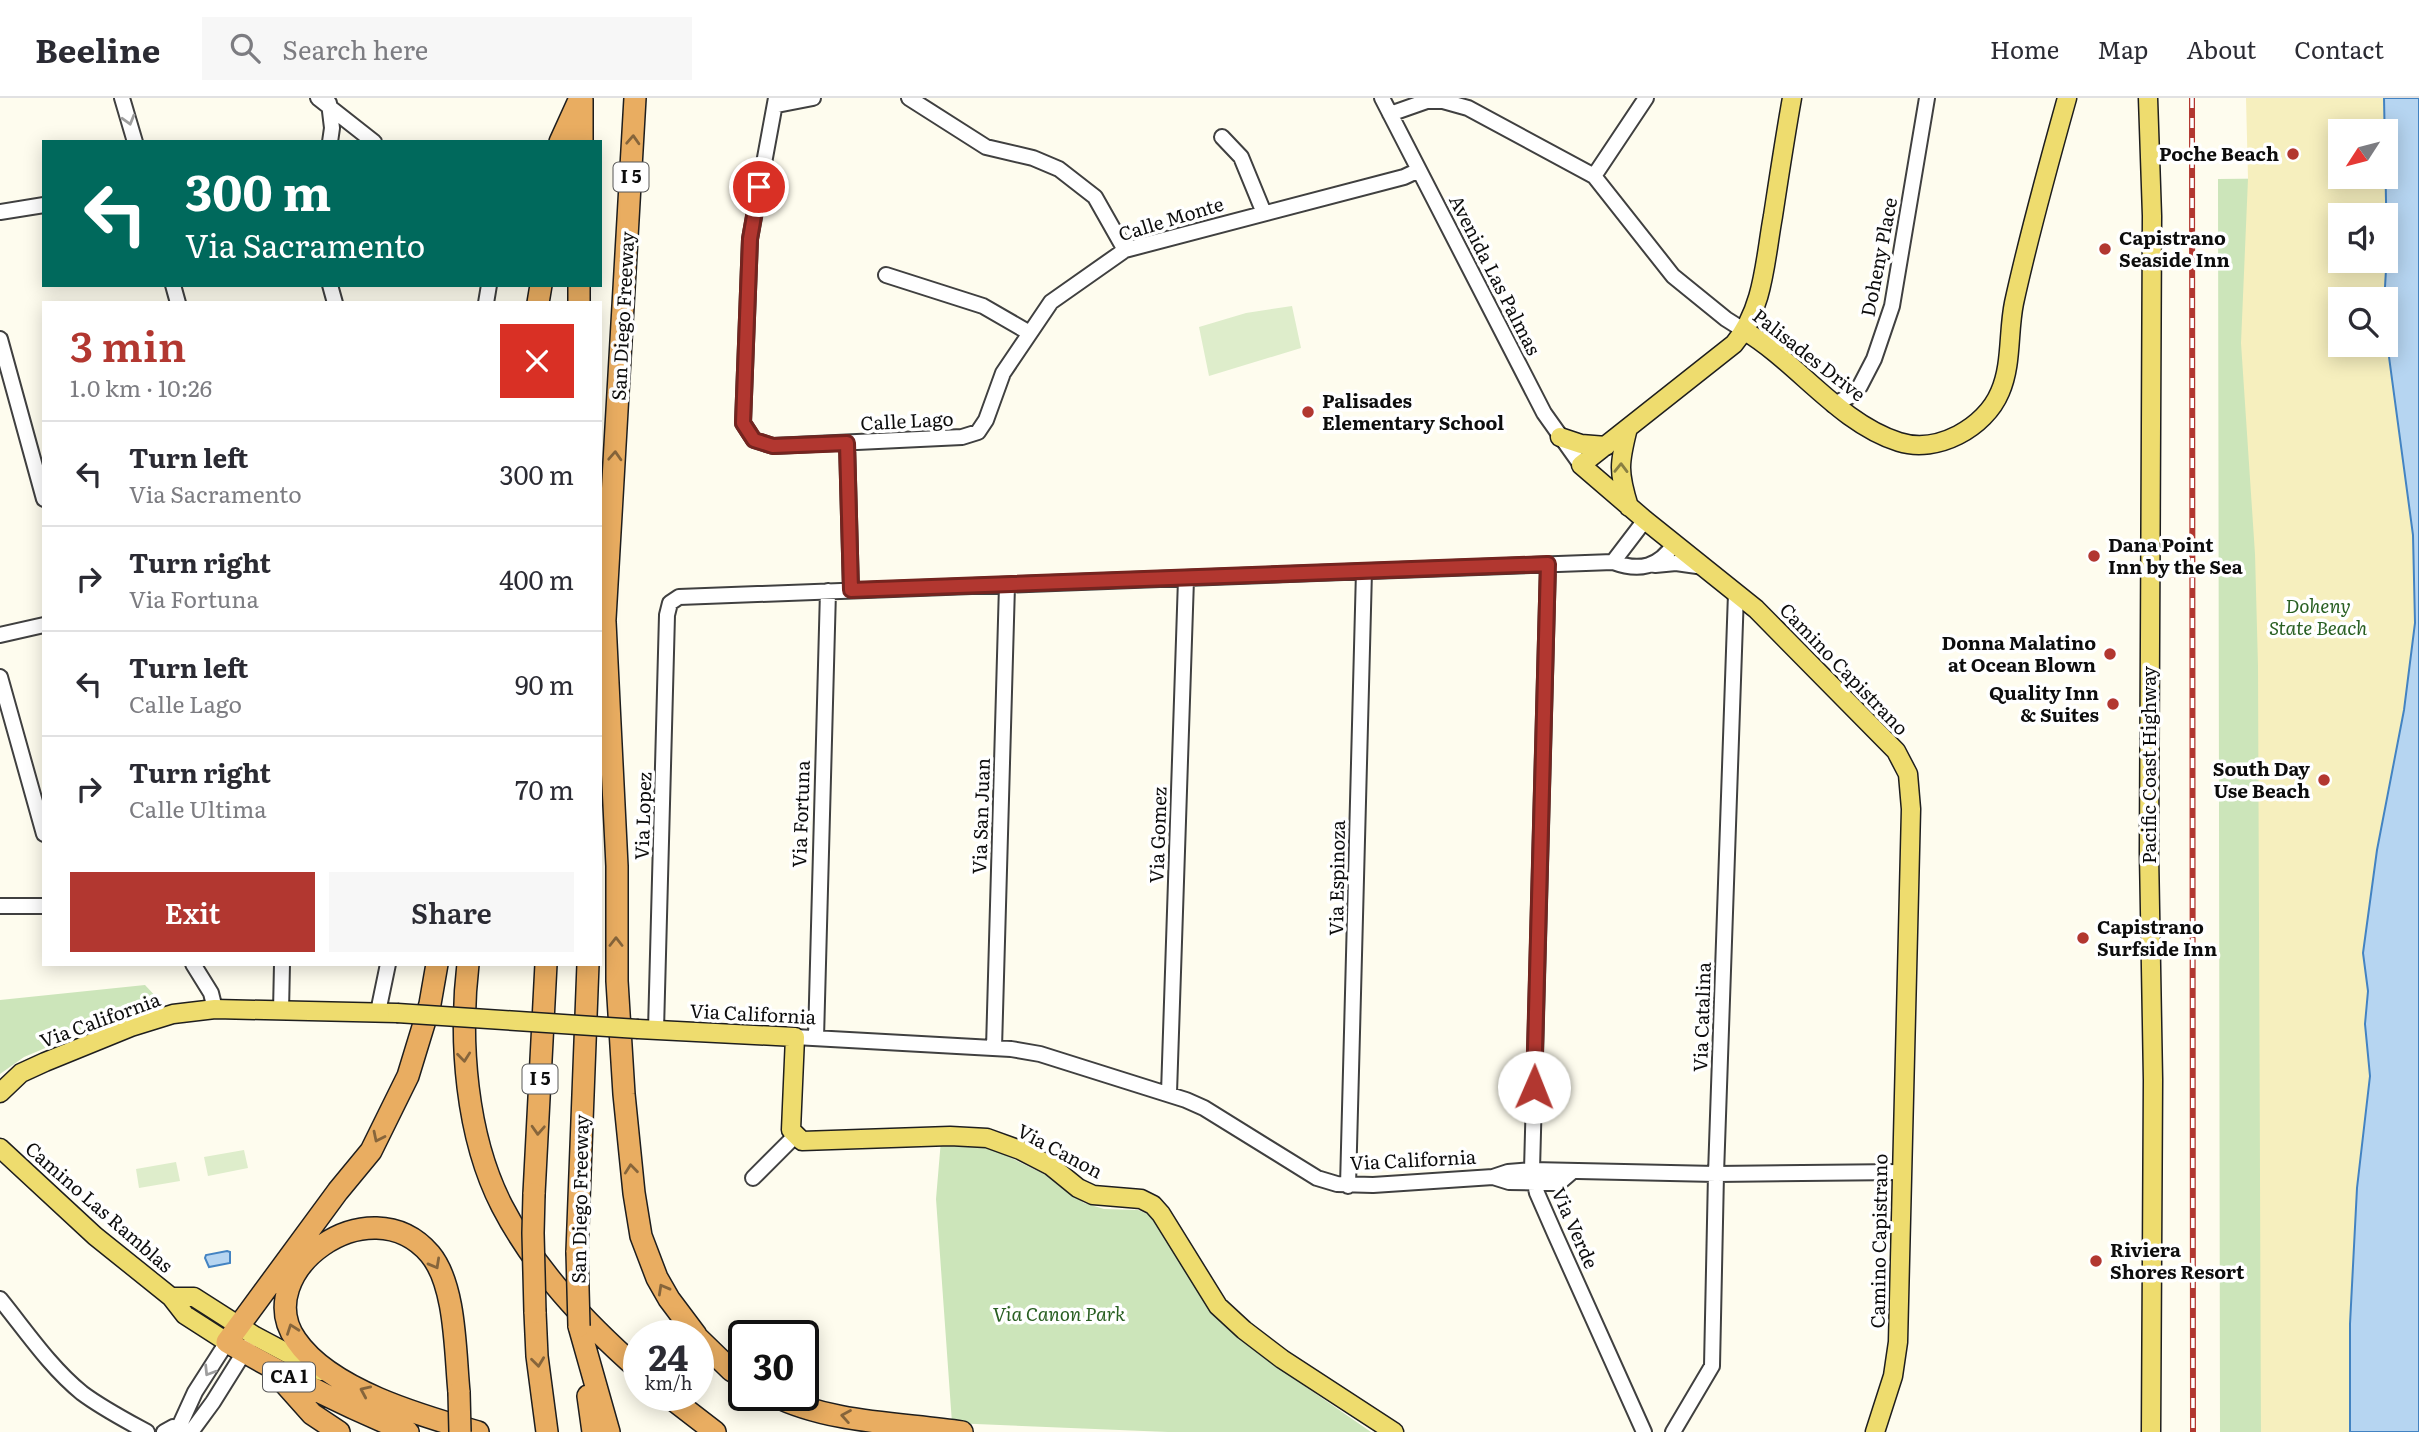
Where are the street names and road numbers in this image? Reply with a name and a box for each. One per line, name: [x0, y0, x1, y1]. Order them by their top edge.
road number: I 5: [614, 162, 648, 192]
street label: Calle Monte: [1115, 189, 1227, 247]
street label: Avenida Las Palmas: [1443, 189, 1549, 360]
street label: Doheny Place: [1853, 195, 1903, 319]
street label: San Diego Freeway: [604, 231, 640, 401]
street label: Palisades Drive: [1747, 301, 1872, 407]
street label: Calle Lago: [860, 404, 954, 436]
street label: Camino Capistrano: [1774, 596, 1916, 741]
street label: Pacific Coast Highway: [2134, 666, 2162, 864]
street label: Via San Juan: [964, 757, 996, 875]
street label: Via Fortuna: [784, 759, 816, 868]
street label: Via Lopez: [626, 772, 658, 860]
street label: Via Gomez: [1141, 786, 1173, 884]
street label: Via Espinoza: [1321, 819, 1351, 936]
street label: Via Catalina: [1685, 961, 1717, 1072]
street label: Via California: [35, 984, 165, 1054]
street label: Via California: [689, 996, 818, 1030]
road number: I 5: [522, 1064, 558, 1094]
street label: San Diego Freeway: [564, 1114, 594, 1284]
street label: Via Canon: [1013, 1116, 1108, 1184]
street label: Camino Las Ramblas: [20, 1134, 180, 1279]
street label: Via California: [1349, 1142, 1478, 1176]
street label: Camino Capistrano: [1862, 1153, 1894, 1329]
street label: Via Verde: [1546, 1183, 1606, 1273]
road number: CA 1: [263, 1362, 315, 1392]

